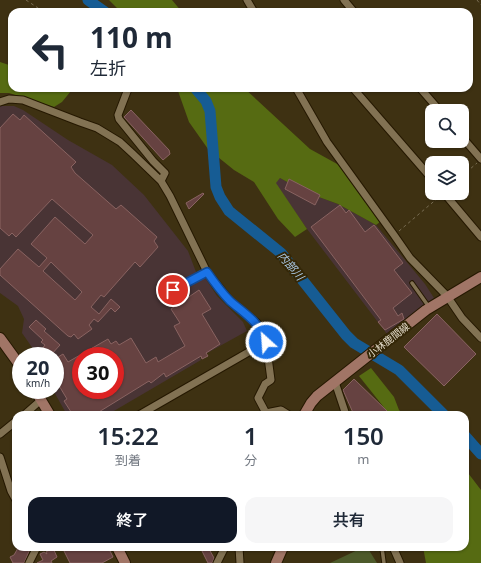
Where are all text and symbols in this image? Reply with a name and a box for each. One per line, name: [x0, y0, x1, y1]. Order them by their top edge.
text: 110 m: [90, 18, 173, 56]
icon: left: [24, 24, 76, 76]
text: 左折: [90, 56, 126, 80]
map controls: [425, 104, 469, 200]
button: search: [425, 104, 469, 148]
button: layers: [425, 156, 469, 200]
water label: 内部川: [275, 248, 308, 284]
pin: [156, 273, 190, 307]
icon: arrive: [162, 279, 184, 301]
street label: 小林鹿間線: [364, 319, 412, 361]
position arrow: [245, 321, 287, 363]
speed limit sign: 30: [72, 347, 124, 399]
text: 20: [27, 354, 49, 381]
text: km/h: [26, 376, 50, 390]
text: 15:22: [97, 419, 159, 452]
text: 1: [244, 419, 258, 452]
text: 150: [343, 419, 384, 452]
text: m: [357, 450, 369, 468]
text: 到着: [115, 451, 141, 469]
text: 分: [244, 451, 257, 469]
button: 終了: [28, 497, 237, 543]
button: 共有: [245, 497, 453, 543]

